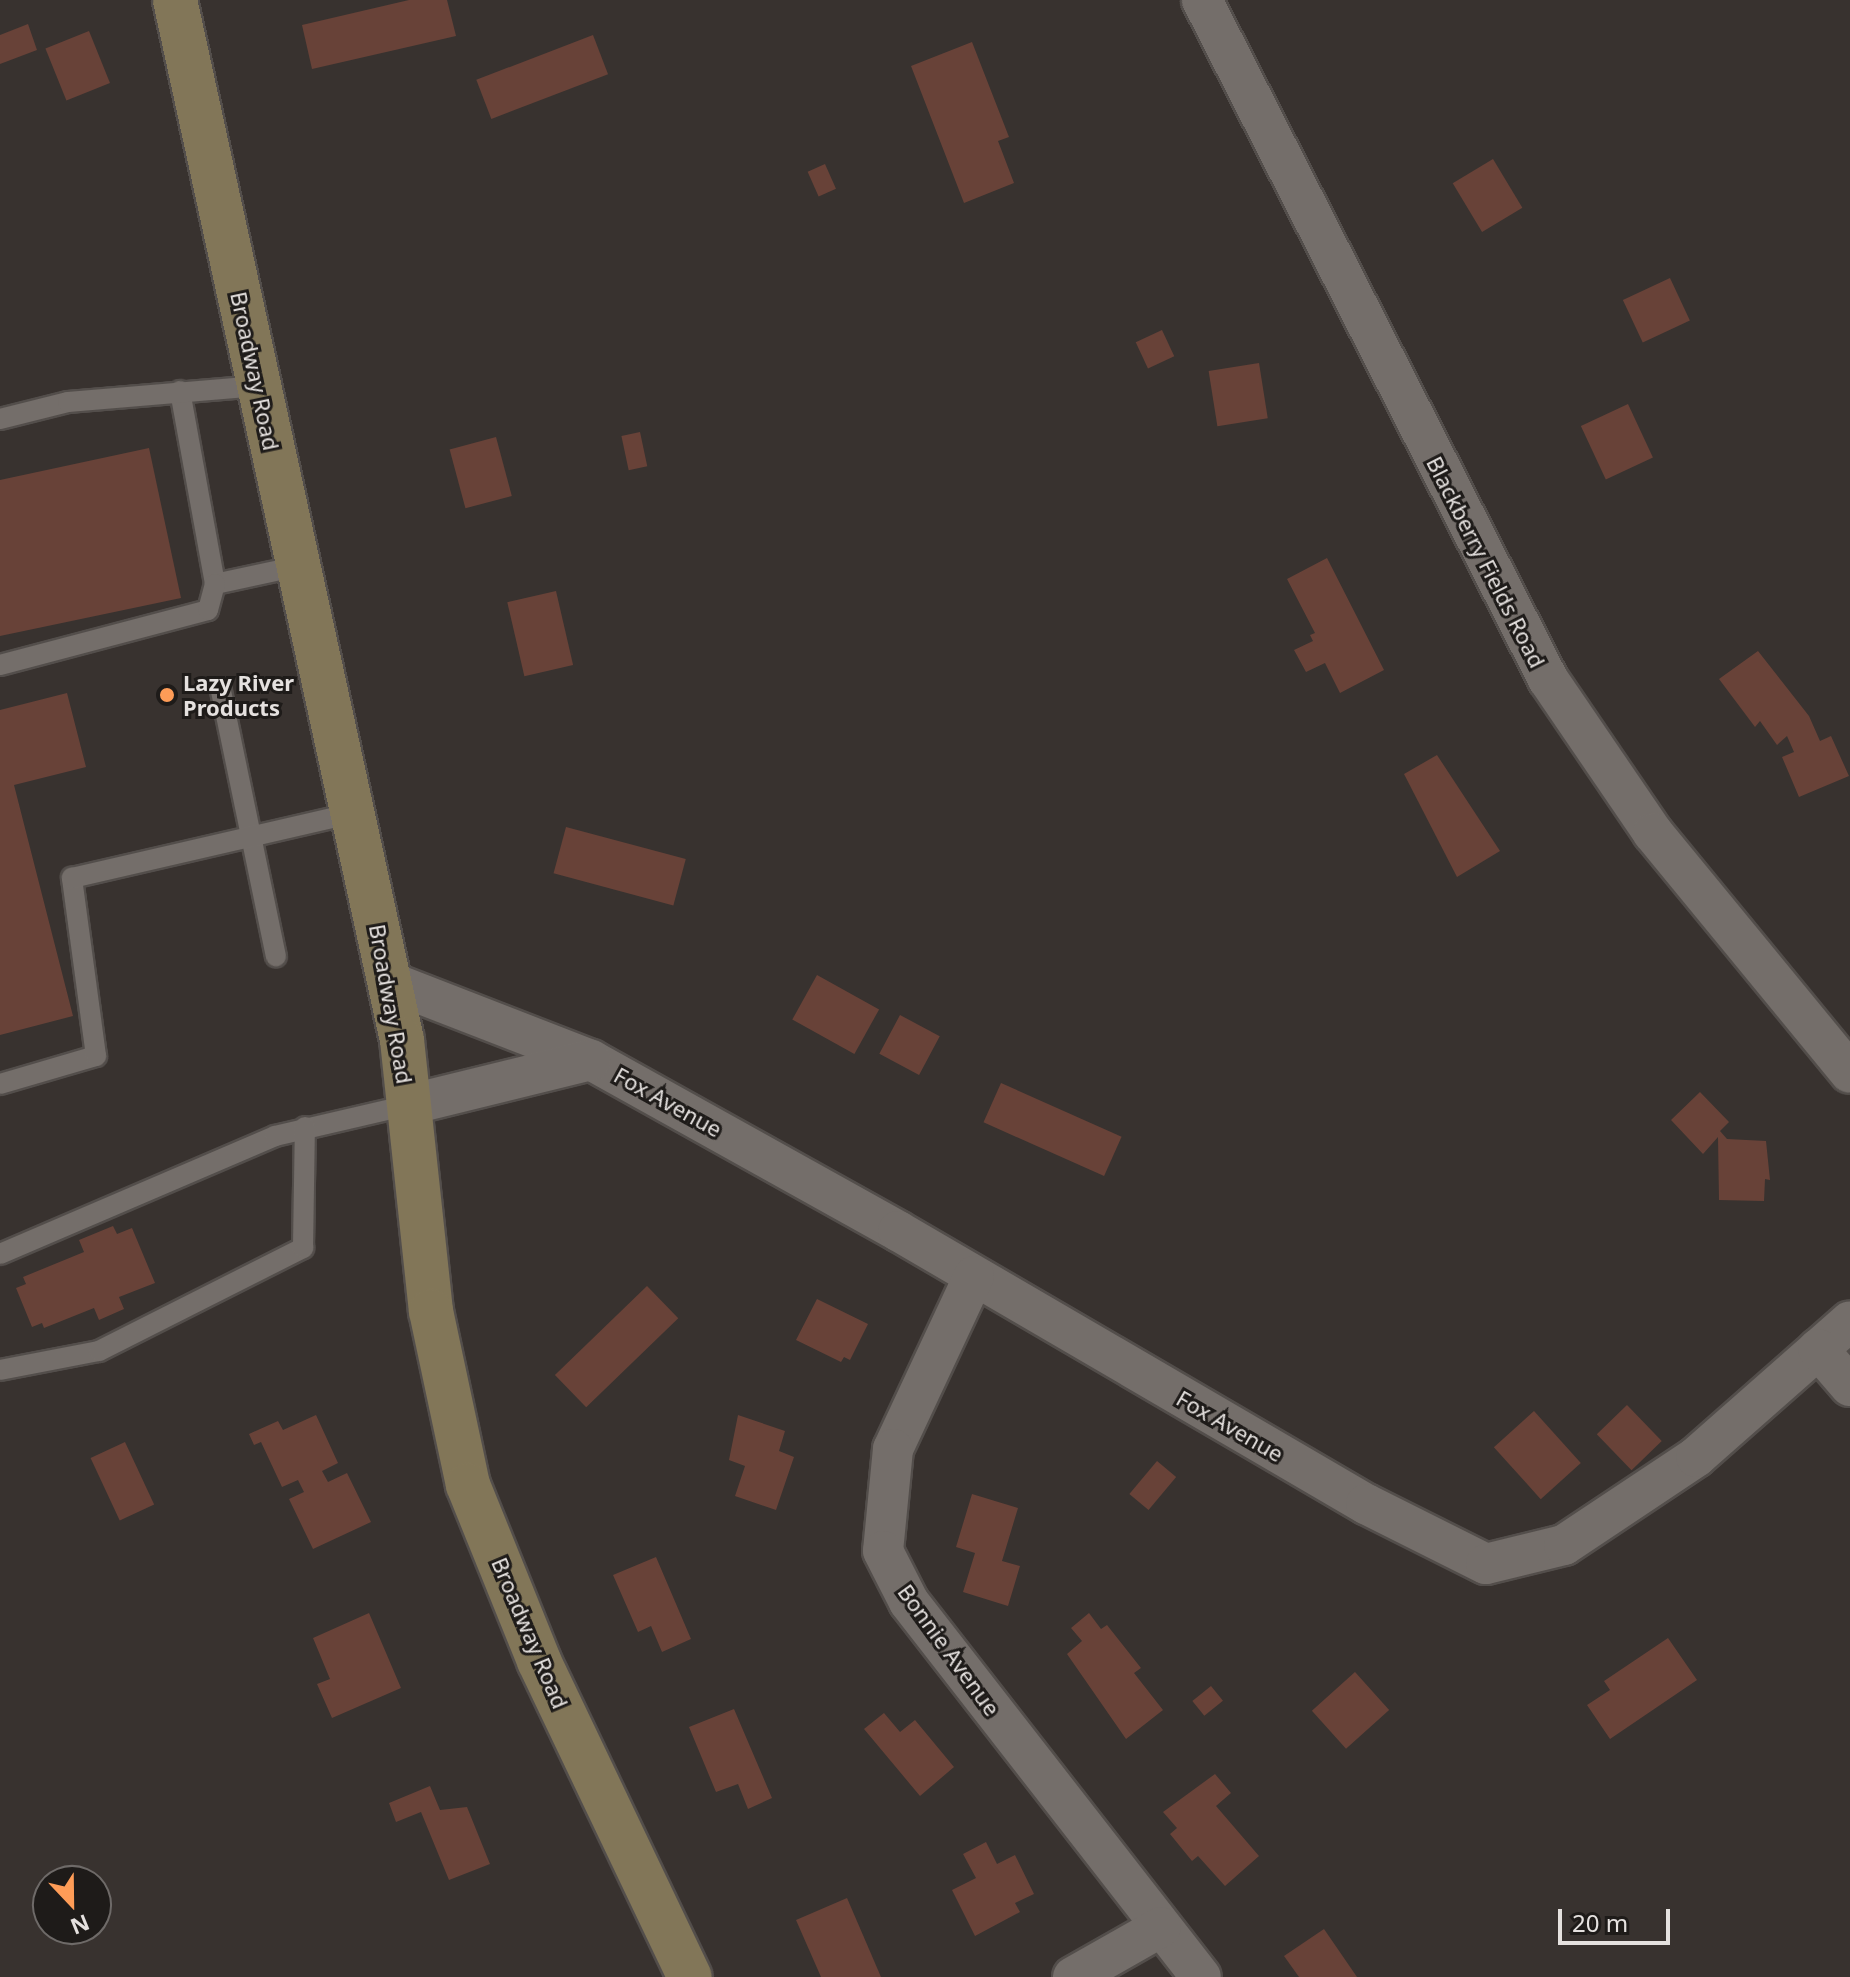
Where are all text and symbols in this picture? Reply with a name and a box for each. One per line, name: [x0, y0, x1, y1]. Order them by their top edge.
street label: Broadway Road: [225, 289, 285, 453]
street label: Blackberry Fields Road: [1421, 452, 1551, 672]
place label: Lazy River Products: [183, 669, 294, 720]
marker: Lazy River Products: [158, 686, 176, 704]
street label: Broadway Road: [364, 922, 418, 1086]
street label: Fox Avenue: [610, 1062, 726, 1142]
street label: Fox Avenue: [1172, 1385, 1288, 1467]
street label: Broadway Road: [486, 1553, 574, 1713]
street label: Bonnie Avenue: [893, 1579, 1005, 1721]
north arrow: [32, 1865, 112, 1945]
scale bar: [1562, 1893, 1674, 1943]
text: 20 m: [1572, 1906, 1628, 1939]
text: N: [66, 1908, 94, 1943]

